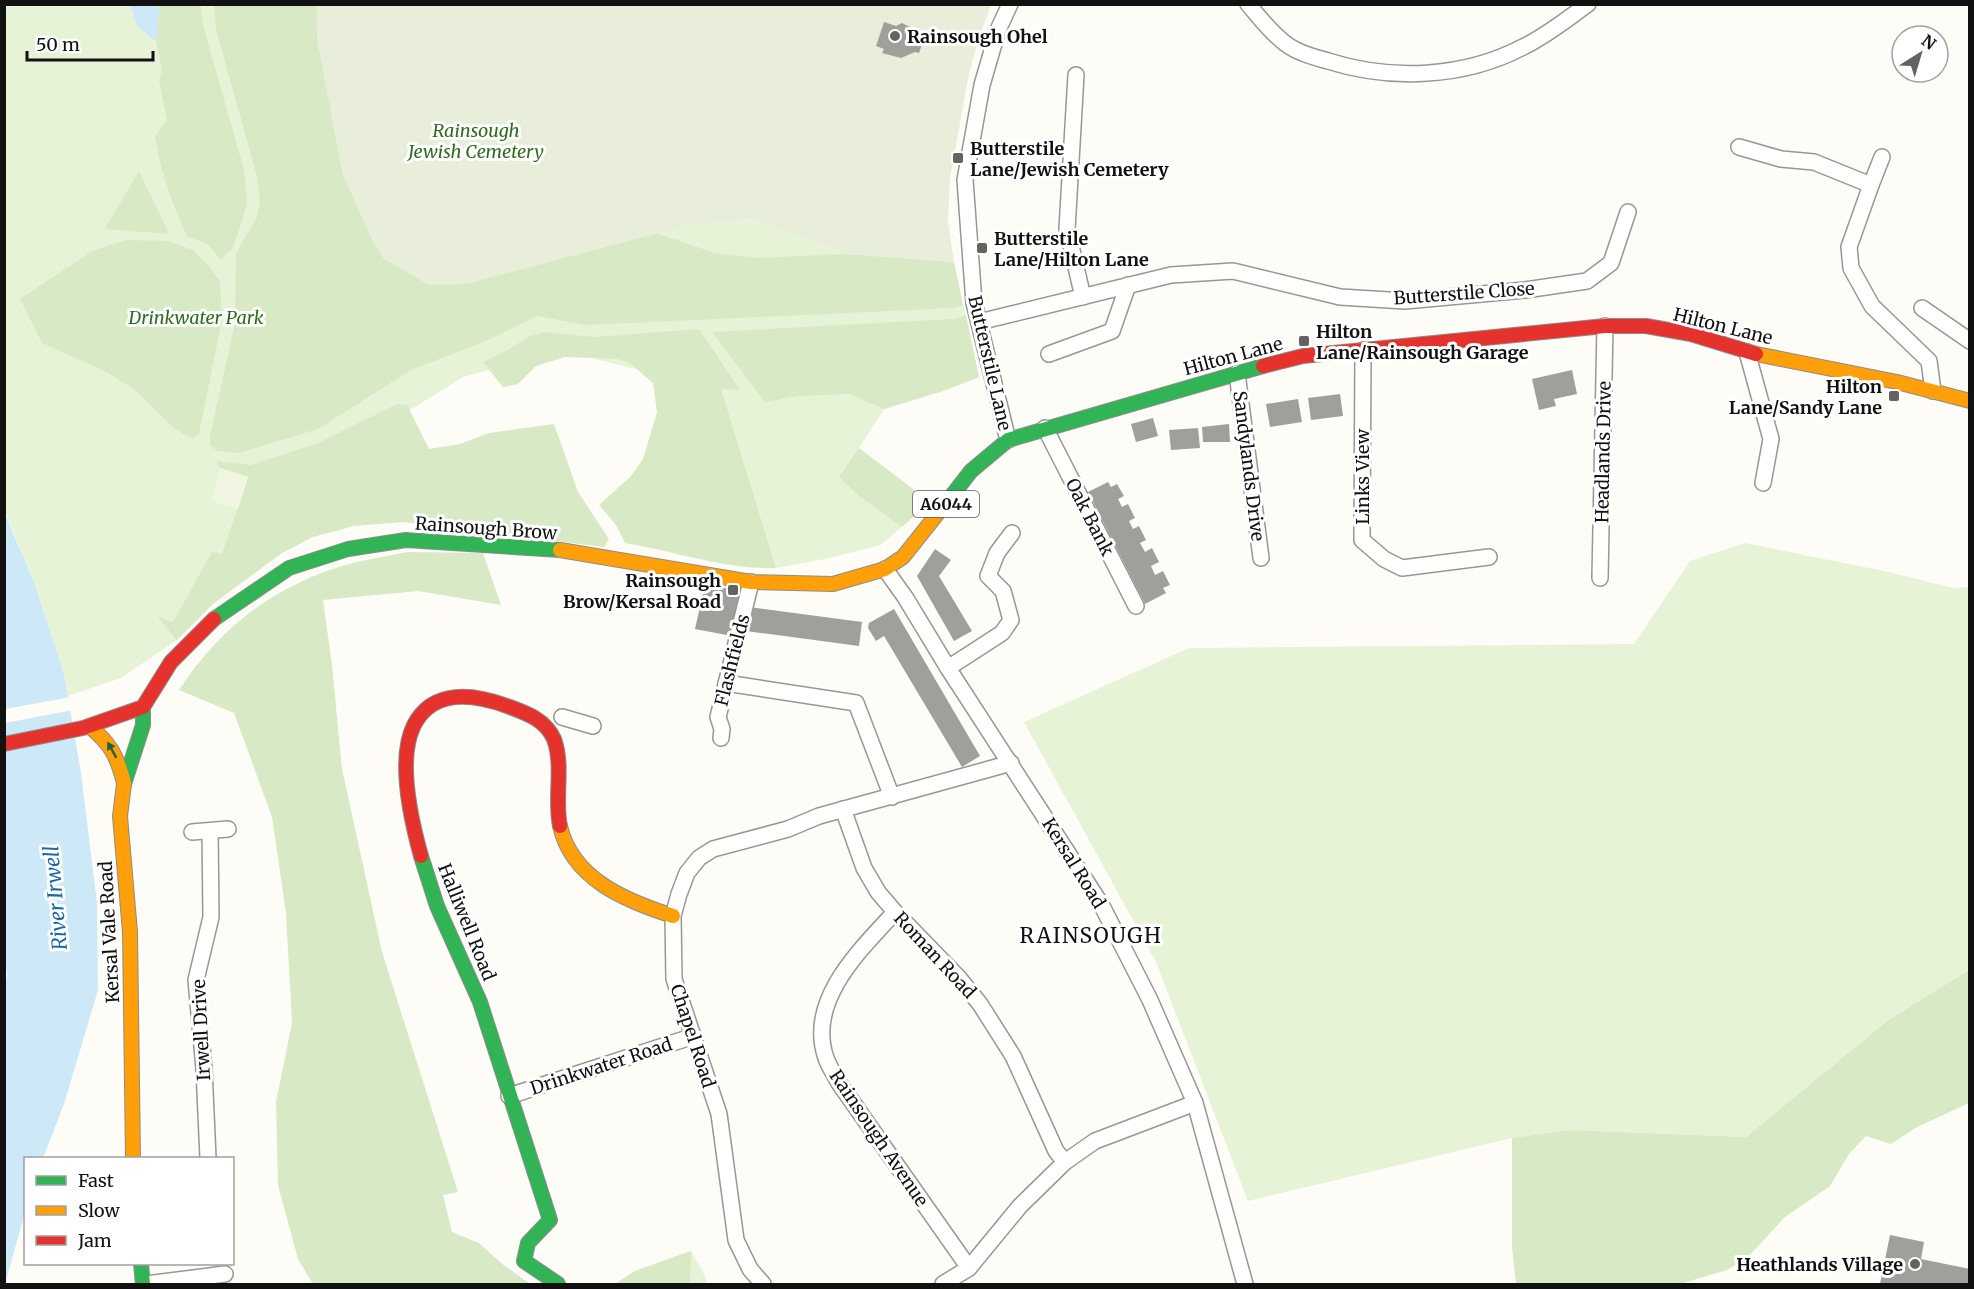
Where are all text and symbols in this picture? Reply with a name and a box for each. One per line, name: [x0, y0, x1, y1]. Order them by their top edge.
scale bar: [27, 24, 153, 62]
north arrow: [1890, 24, 1950, 84]
place label: Rainsough Ohel: [907, 25, 1048, 48]
marker: Rainsough Ohel: [888, 29, 902, 43]
text: N: [1918, 30, 1940, 54]
text: 50 m: [36, 33, 80, 56]
park label: Rainsough Jewish Cemetery: [406, 119, 544, 163]
place label: Butterstile Lane/Jewish Cemetery: [970, 137, 1169, 181]
marker: Butterstile Lane/Jewish Cemetery: [951, 151, 965, 165]
place label: Butterstile Lane/Hilton Lane: [994, 227, 1149, 271]
marker: Butterstile Lane/Hilton Lane: [975, 241, 989, 255]
street label: Butterstile Close: [1393, 277, 1535, 309]
street label: Butterstile Lane: [963, 293, 1017, 433]
street label: Hilton Lane: [1671, 303, 1775, 349]
park label: Drinkwater Park: [127, 306, 264, 329]
place label: Hilton Lane/Rainsough Garage: [1316, 320, 1529, 364]
street label: Hilton Lane: [1181, 332, 1285, 380]
marker: Hilton Lane/Rainsough Garage: [1297, 334, 1311, 348]
place label: Hilton Lane/Sandy Lane: [1729, 375, 1882, 419]
street label: Headlands Drive: [1590, 381, 1616, 523]
street label: Sandylands Drive: [1228, 389, 1270, 543]
marker: Hilton Lane/Sandy Lane: [1887, 389, 1901, 403]
street label: Links View: [1351, 428, 1374, 525]
street label: Oak Bank: [1061, 474, 1120, 560]
road number: A6044: [913, 491, 979, 517]
street label: Rainsough Brow: [414, 512, 559, 544]
place label: Rainsough Brow/Kersal Road: [563, 569, 721, 613]
marker: Rainsough Brow/Kersal Road: [726, 583, 740, 597]
street label: Flashfields: [709, 611, 755, 708]
one-way arrow: [107, 742, 118, 758]
street label: Kersal Road: [1037, 814, 1111, 913]
water label: River Irwell: [38, 845, 72, 951]
street label: Kersal Vale Road: [94, 860, 124, 1004]
street label: Halliwell Road: [433, 860, 501, 984]
street label: Roman Road: [889, 907, 981, 1003]
district label: RAINSOUGH: [1020, 922, 1162, 949]
street label: Irwell Drive: [187, 979, 215, 1081]
street label: Chapel Road: [665, 981, 721, 1091]
street label: Drinkwater Road: [527, 1032, 675, 1100]
street label: Rainsough Avenue: [825, 1065, 933, 1211]
legend: [24, 1157, 234, 1265]
text: Fast: [78, 1169, 114, 1192]
text: Slow: [78, 1199, 121, 1222]
text: Jam: [77, 1229, 112, 1252]
place label: Heathlands Village: [1736, 1253, 1903, 1276]
marker: Heathlands Village: [1908, 1257, 1922, 1271]

